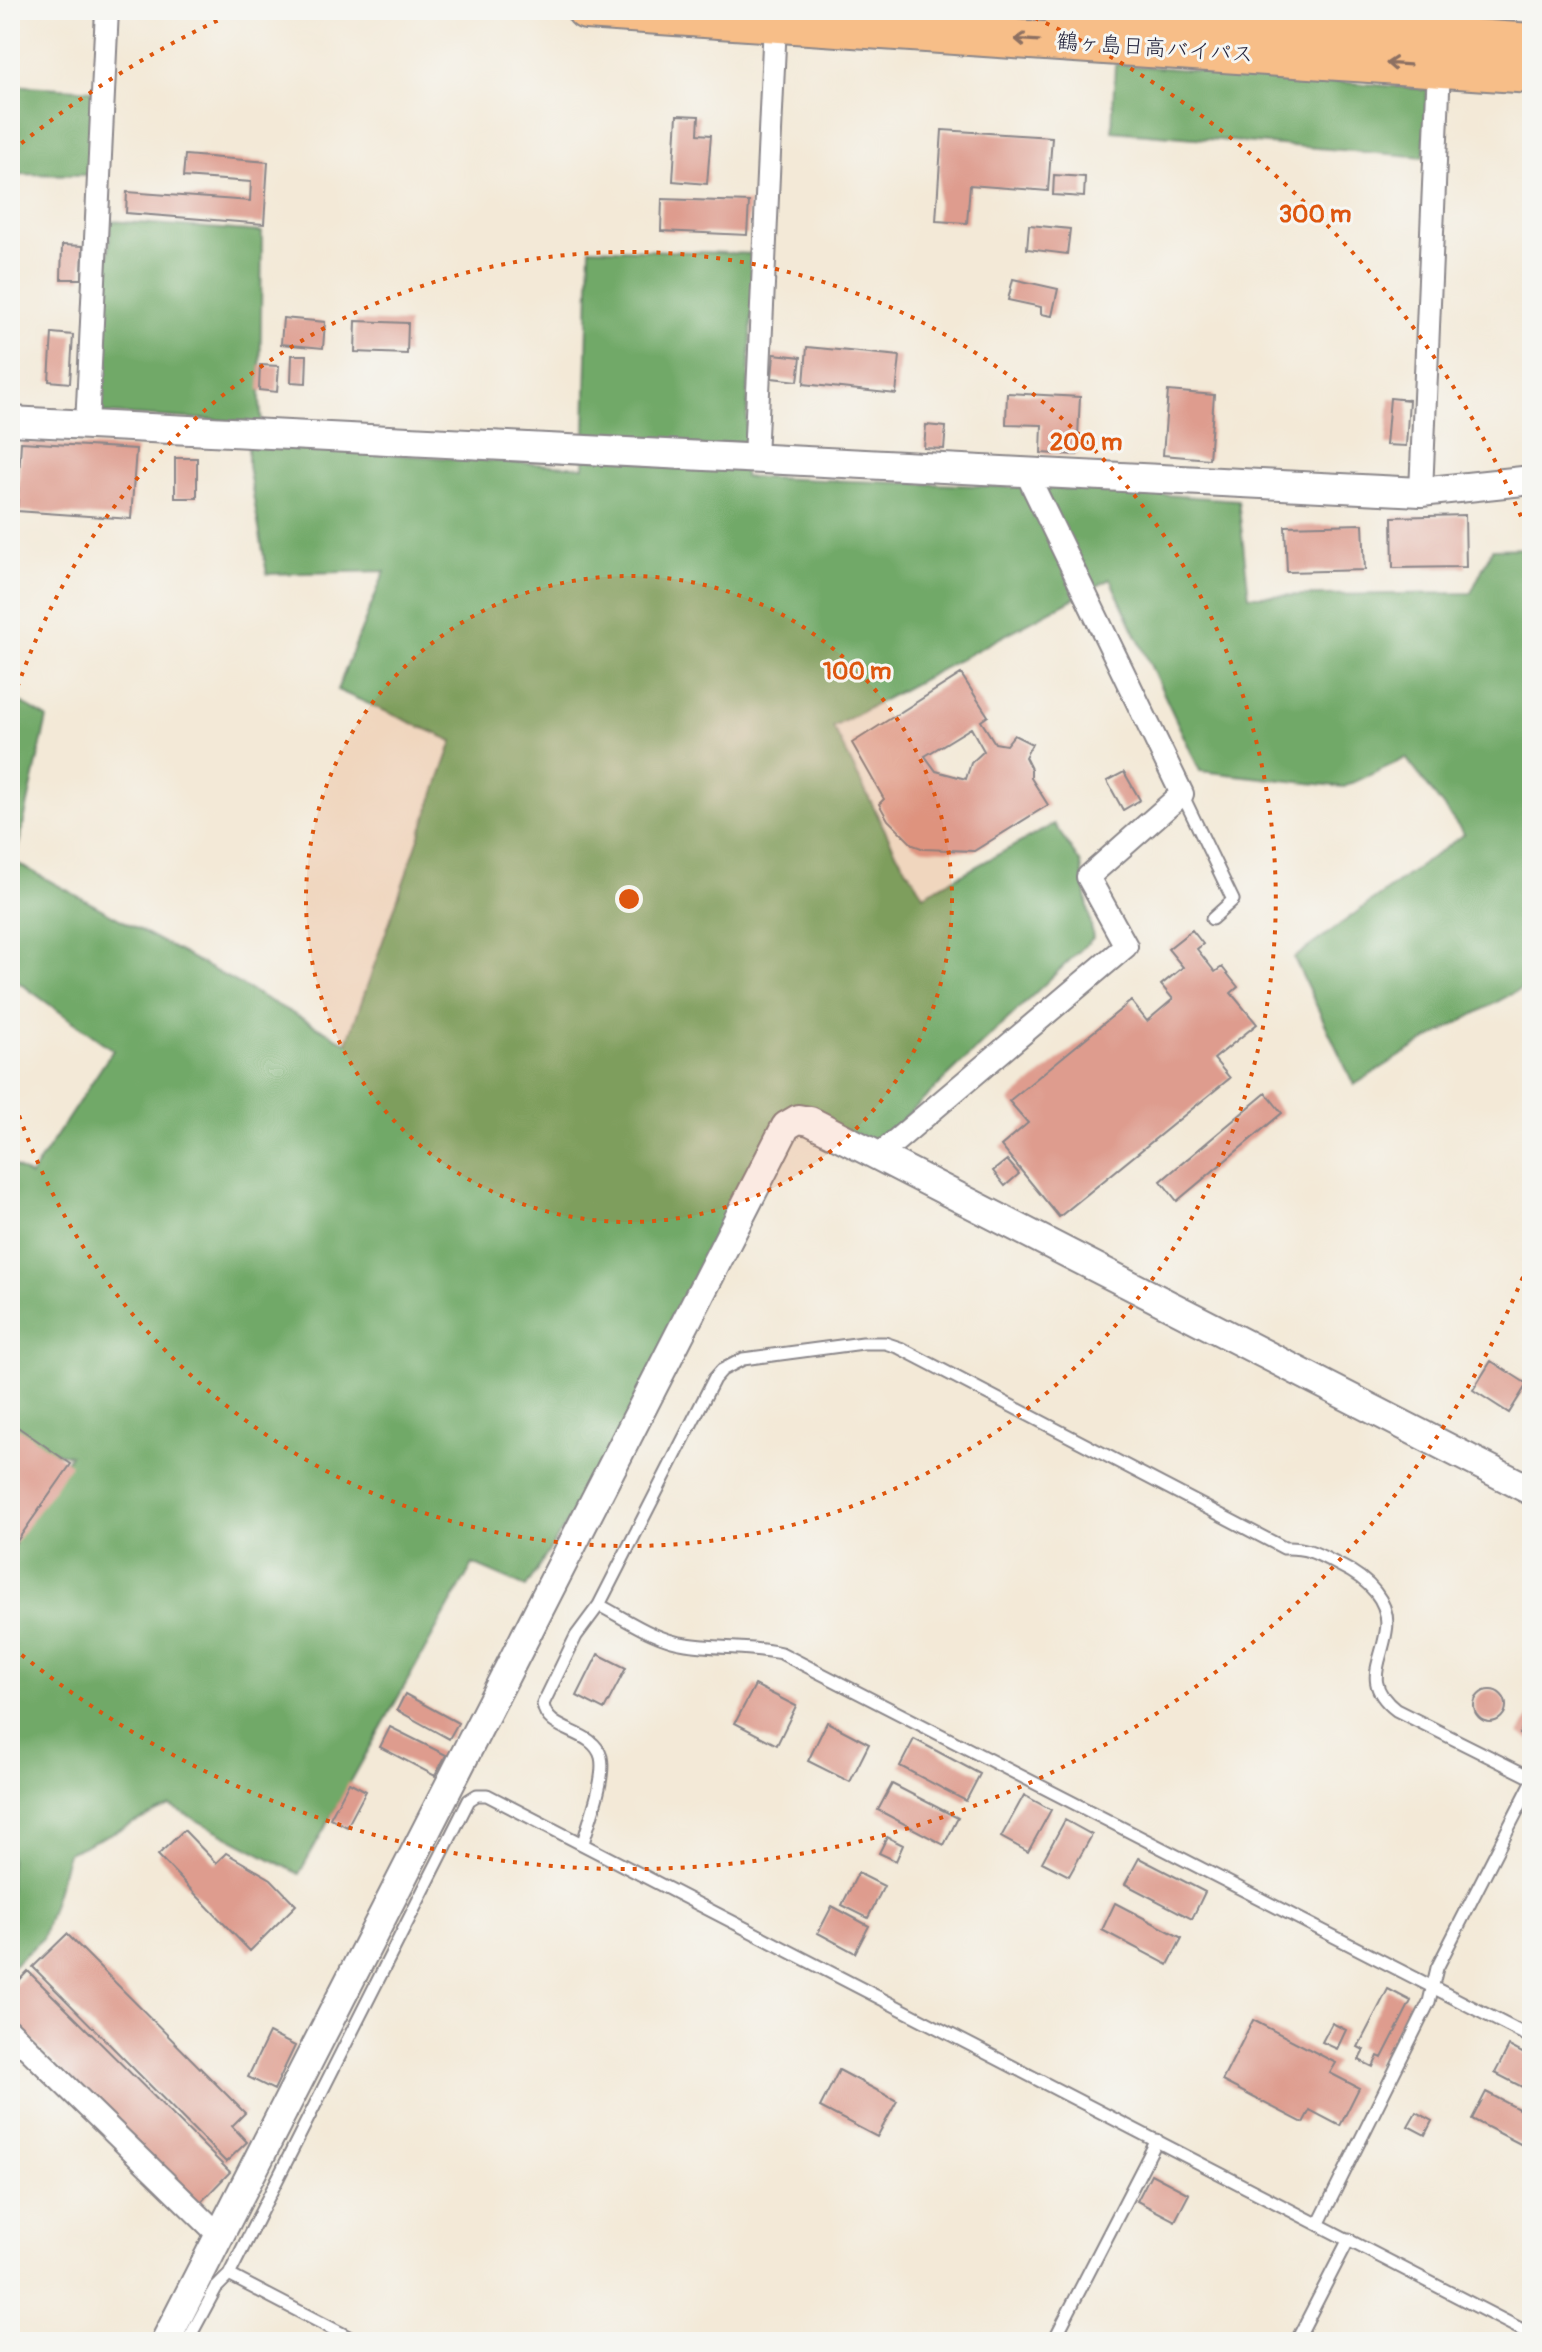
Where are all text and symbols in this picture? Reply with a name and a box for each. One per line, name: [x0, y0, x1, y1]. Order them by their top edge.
street label: 鶴ヶ島日高バイパス: [1055, 27, 1255, 69]
one-way arrow: [1014, 32, 1041, 47]
one-way arrow: [1385, 56, 1412, 71]
text: 300 m: [1279, 200, 1351, 229]
text: 200 m: [1050, 428, 1122, 457]
text: 100 m: [823, 657, 891, 686]
centre of rings: [615, 885, 643, 913]

